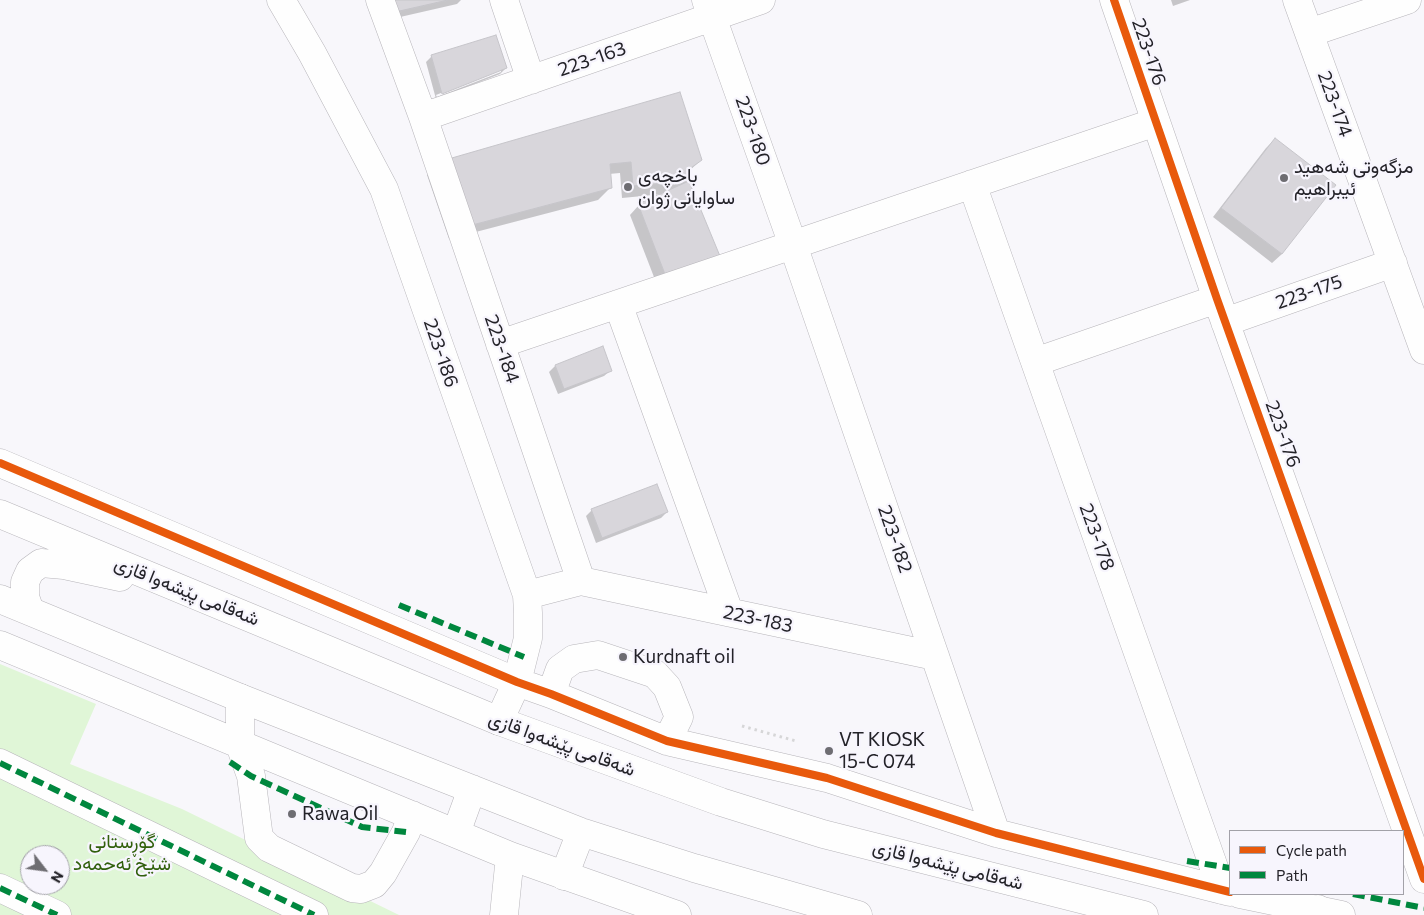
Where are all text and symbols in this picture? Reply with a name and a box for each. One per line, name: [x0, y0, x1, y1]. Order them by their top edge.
street label: 223-176: [1127, 15, 1171, 89]
street label: 223-163: [555, 37, 629, 81]
street label: 223-174: [1313, 68, 1357, 140]
street label: 223-180: [731, 93, 775, 169]
place label: مزگەوتی شەهید ئیبراهیم: [1294, 156, 1413, 200]
place label: باخچەی ساوایانی ژوان: [638, 165, 735, 209]
marker: مزگەوتی شەهید ئیبراهیم: [1278, 172, 1290, 184]
marker: باخچەی ساوایانی ژوان: [622, 181, 634, 193]
street label: 223-175: [1273, 270, 1345, 314]
street label: 223-184: [480, 312, 524, 386]
street label: 223-186: [419, 316, 463, 390]
street label: 223-176: [1260, 397, 1306, 471]
street label: 223-178: [1074, 500, 1120, 574]
street label: 223-182: [873, 502, 917, 576]
street label: شەقامی پێشەوا قازی: [111, 552, 263, 630]
street label: 223-183: [721, 601, 795, 637]
place label: Kurdnaft oil: [633, 646, 735, 668]
marker: Kurdnaft oil: [617, 651, 629, 663]
street label: شەقامی پێشەوا قازی: [486, 707, 638, 781]
place label: VT KIOSK 15-C 074: [839, 729, 925, 773]
marker: VT KIOSK 15-C 074: [823, 745, 835, 757]
place label: Rawa Oil: [302, 803, 378, 825]
marker: Rawa Oil: [286, 808, 298, 820]
legend: [1229, 830, 1404, 895]
park label: گۆڕستانی شێخ ئەحمەد: [73, 831, 171, 875]
street label: شەقامی پێشەوا قازی: [870, 835, 1026, 895]
text: Cycle path: [1276, 841, 1347, 859]
north arrow: [20, 845, 70, 895]
text: Path: [1276, 866, 1308, 884]
text: N: [48, 868, 68, 886]

